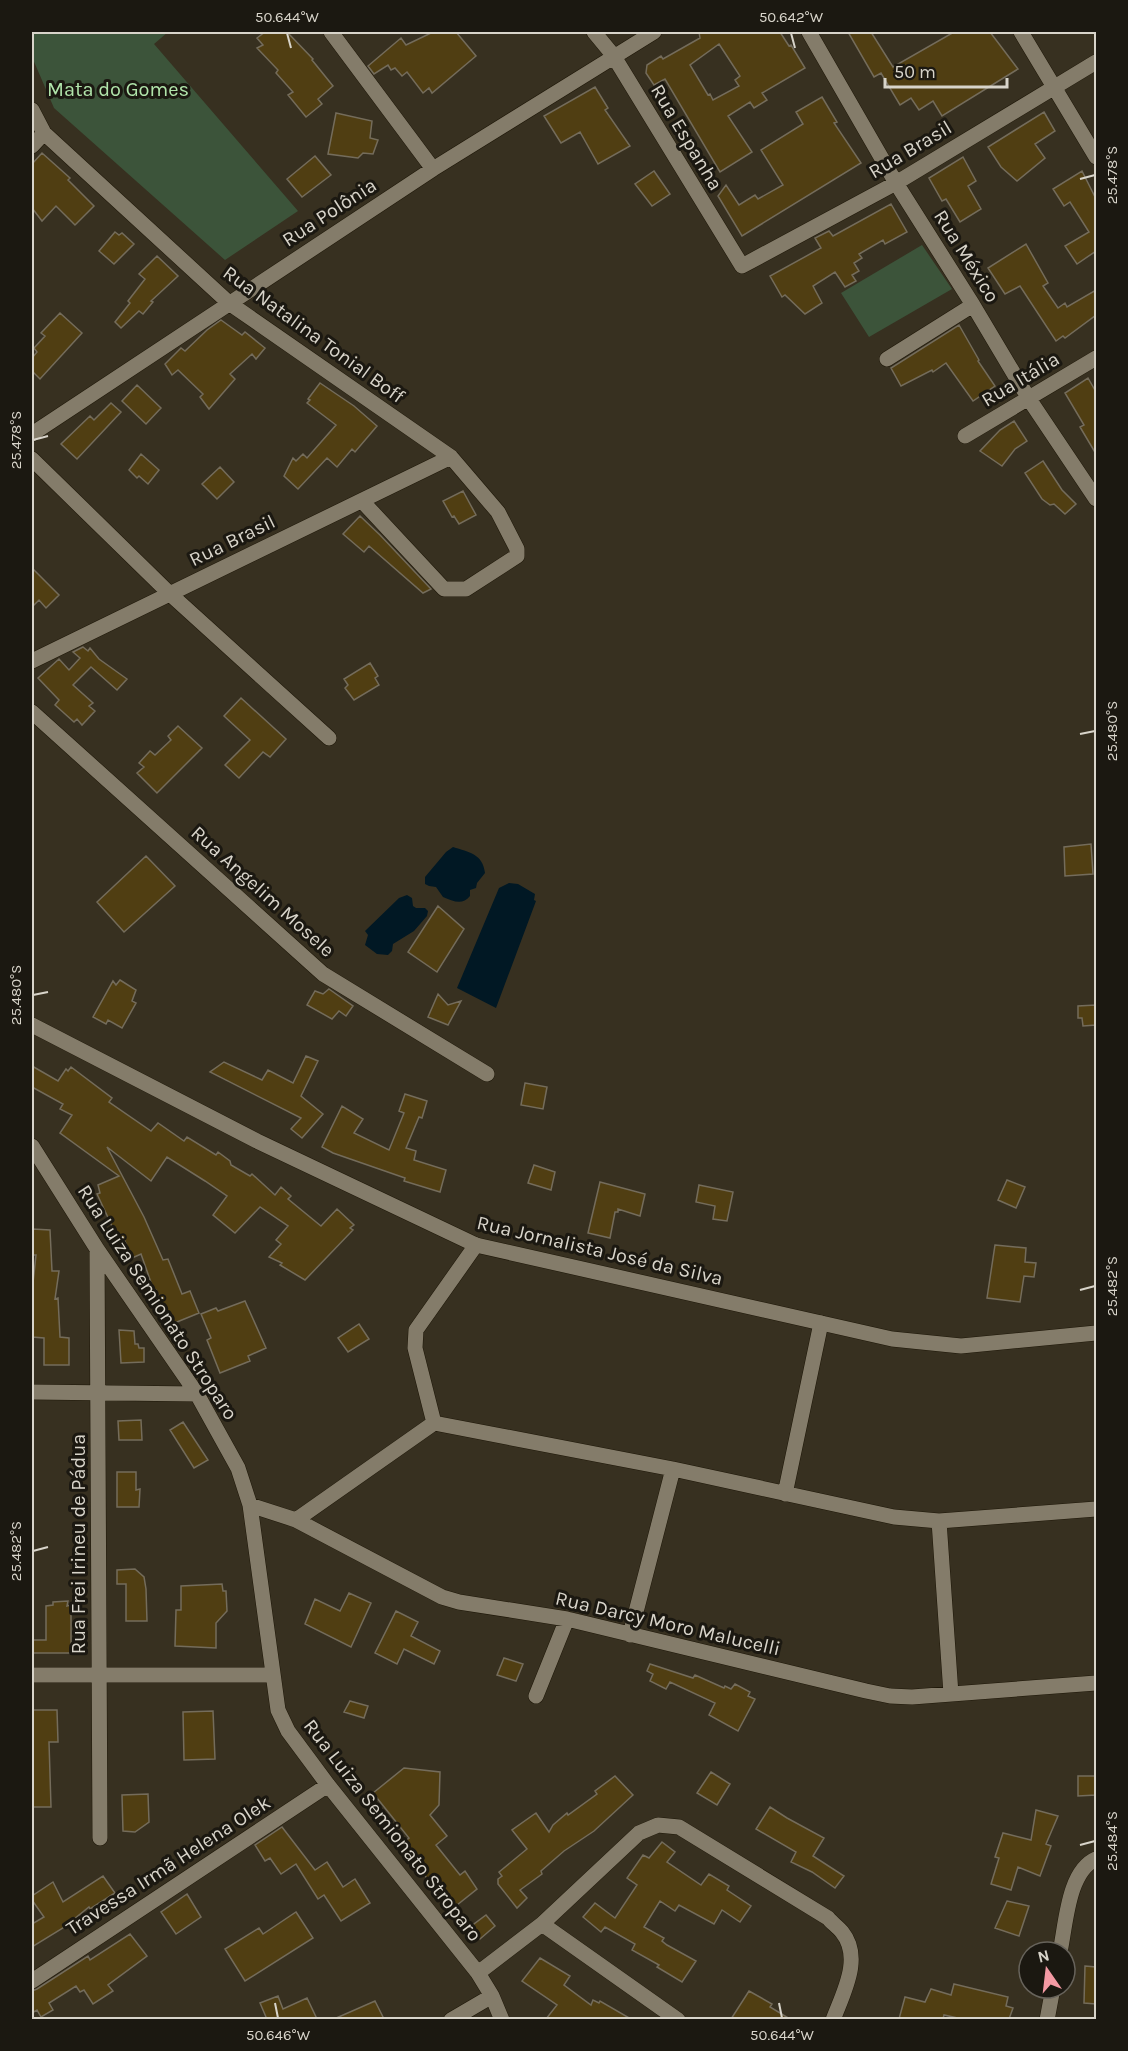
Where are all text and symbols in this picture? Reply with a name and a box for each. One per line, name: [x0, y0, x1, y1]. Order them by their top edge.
text: 50.644°W: [255, 8, 320, 26]
text: 50.642°W: [759, 8, 824, 26]
scale bar: [885, 51, 1006, 89]
text: 50 m: [894, 61, 936, 83]
park label: Mata do Gomes: [47, 78, 189, 101]
street label: Rua Espanha: [646, 80, 727, 194]
street label: Rua Brasil: [865, 116, 956, 183]
text: 25.478°S: [1103, 146, 1121, 204]
street label: Rua Polônia: [278, 173, 381, 251]
street label: Rua México: [929, 206, 1004, 307]
street label: Rua Natalina Tonial Boff: [219, 261, 409, 408]
street label: Rua Itália: [977, 347, 1063, 412]
text: 25.478°S: [7, 411, 25, 469]
street label: Rua Brasil: [185, 510, 279, 571]
text: 25.480°S: [1103, 701, 1121, 761]
street label: Rua Angelim Mosele: [186, 821, 339, 962]
text: 25.480°S: [7, 965, 25, 1025]
street label: Rua Luiza Semionato Stroparo: [73, 1180, 242, 1424]
street label: Rua Jornalista José da Silva: [475, 1211, 725, 1290]
text: 25.482°S: [1103, 1256, 1121, 1316]
street label: Rua Frei Irineu de Pádua: [67, 1434, 90, 1654]
text: 25.482°S: [7, 1521, 25, 1581]
street label: Rua Darcy Moro Malucelli: [553, 1586, 783, 1661]
street label: Rua Luiza Semionato Stroparo: [299, 1715, 487, 1946]
street label: Travessa Irmã Helena Olek: [62, 1791, 275, 1940]
text: 25.484°S: [1103, 1811, 1121, 1871]
north arrow: [1017, 1940, 1077, 2000]
text: N: [1036, 1945, 1051, 1967]
text: 50.646°W: [246, 2026, 311, 2044]
text: 50.644°W: [750, 2026, 815, 2044]

